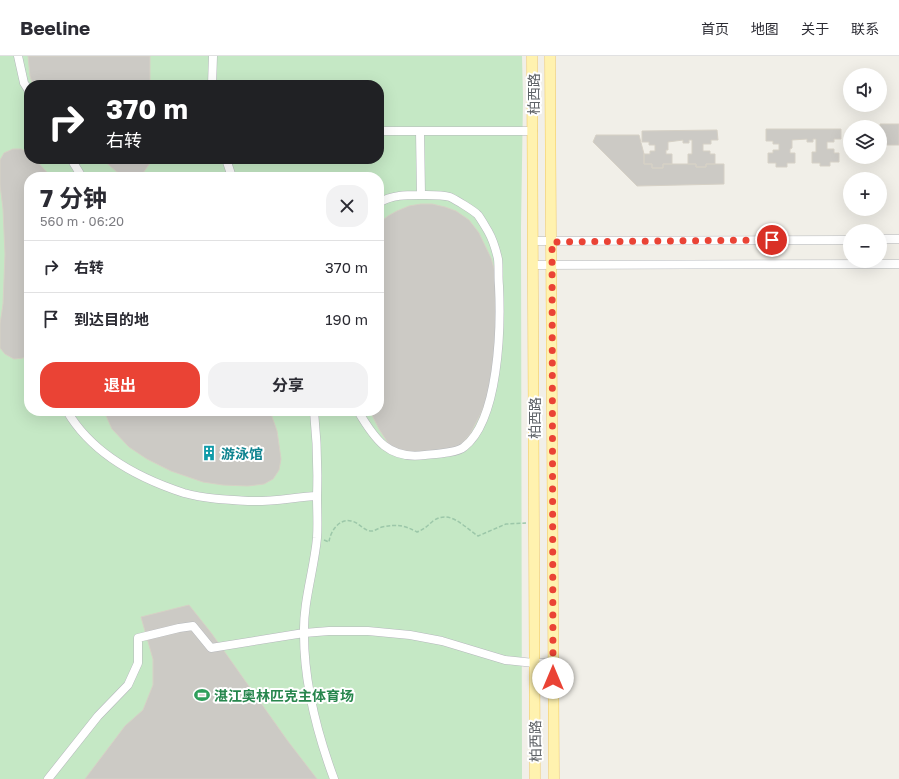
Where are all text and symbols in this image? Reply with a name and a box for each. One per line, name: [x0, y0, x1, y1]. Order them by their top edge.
text: Beeline: [20, 16, 90, 39]
text: 首页: [701, 20, 729, 37]
text: 地图: [751, 20, 779, 37]
text: 关于: [801, 20, 829, 37]
text: 联系: [851, 20, 879, 37]
map controls: [843, 68, 887, 268]
button: sound: [843, 68, 887, 112]
street label: 柏西路: [525, 73, 542, 115]
text: 370 m: [106, 92, 188, 125]
icon: right: [40, 96, 92, 148]
button: layers: [843, 120, 887, 164]
text: 右转: [106, 129, 142, 151]
button: +: [843, 172, 887, 216]
text: 7 分钟: [40, 183, 107, 212]
button: close: [326, 185, 368, 227]
text: 560 m · 06:20: [40, 213, 124, 229]
pin: [755, 223, 789, 257]
button: −: [843, 224, 887, 268]
icon: arrive: [761, 229, 783, 251]
icon: right: [40, 256, 62, 278]
text: 右转: [74, 258, 104, 276]
text: 370 m: [325, 258, 368, 276]
icon: arrive: [40, 308, 62, 330]
text: 到达目的地: [74, 310, 149, 328]
text: 190 m: [325, 310, 368, 328]
button: 退出: [40, 362, 200, 408]
button: 分享: [208, 362, 368, 408]
street label: 柏西路: [526, 397, 543, 439]
building icon: 游泳馆: [200, 444, 218, 462]
place label: 游泳馆: [221, 445, 263, 462]
position arrow: [532, 657, 574, 699]
sports icon: 湛江奥林匹克主体育场: [193, 686, 211, 704]
place label: 湛江奥林匹克主体育场: [214, 687, 354, 704]
street label: 柏西路: [526, 720, 544, 762]

